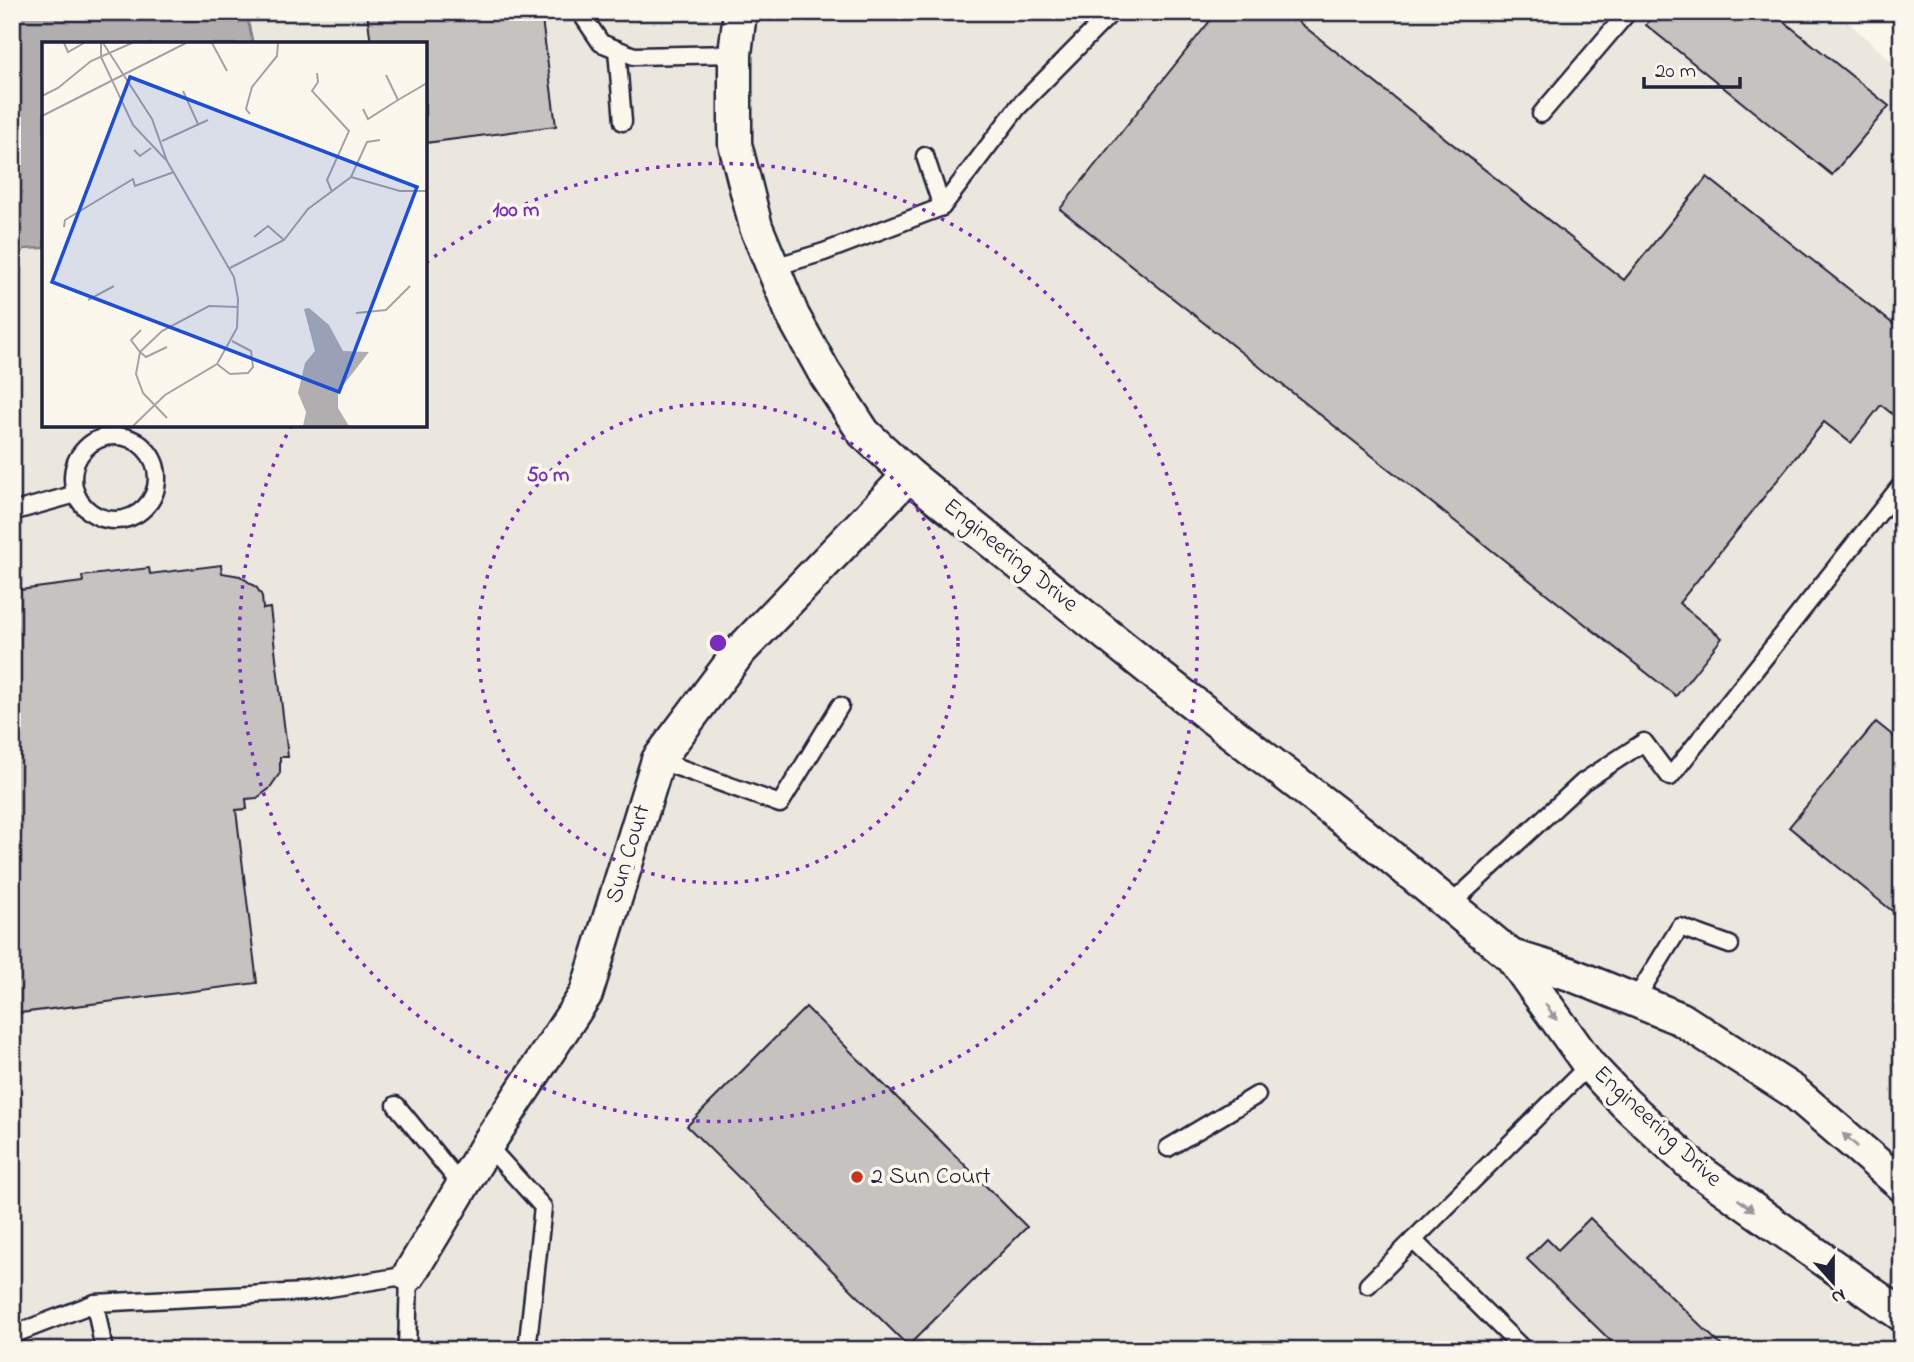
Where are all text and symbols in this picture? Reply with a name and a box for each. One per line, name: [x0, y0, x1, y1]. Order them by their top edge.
inset map: [42, 42, 427, 427]
scale bar: [1644, 46, 1741, 90]
text: 20 m: [1655, 57, 1696, 87]
text: 100 m: [493, 196, 539, 226]
text: 50 m: [527, 461, 569, 491]
street label: Engineering Drive: [935, 490, 1085, 622]
centre of rings: [706, 631, 730, 655]
street label: Sun Court: [597, 800, 661, 908]
one-way arrow: [1544, 1003, 1558, 1021]
street label: Engineering Drive: [1585, 1058, 1730, 1196]
one-way arrow: [1841, 1132, 1859, 1148]
place label: 2 Sun Court: [871, 1160, 991, 1195]
marker: 2 Sun Court: [849, 1169, 865, 1185]
one-way arrow: [1737, 1198, 1755, 1212]
north arrow: [1798, 1246, 1868, 1316]
text: N: [1827, 1281, 1849, 1311]

